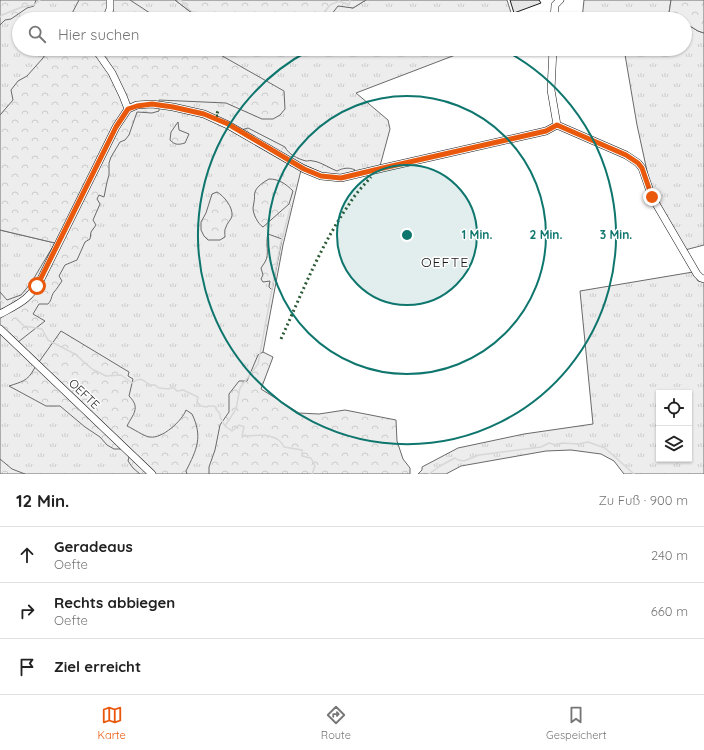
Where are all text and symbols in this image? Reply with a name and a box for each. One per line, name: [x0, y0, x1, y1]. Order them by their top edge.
search box: [12, 12, 692, 56]
icon: search: [26, 23, 48, 45]
text: Hier suchen: [58, 25, 139, 44]
route end: [643, 188, 661, 206]
text: 1 Min.: [462, 227, 492, 242]
text: 2 Min.: [530, 227, 563, 242]
text: 3 Min.: [600, 227, 632, 242]
centre of rings: [400, 228, 414, 242]
district label: OEFTE: [421, 253, 469, 271]
route start: [28, 277, 46, 295]
street label: OEFTE: [66, 375, 103, 412]
map controls: [656, 390, 692, 462]
button: locate: [656, 390, 692, 426]
button: layers: [656, 426, 692, 462]
text: 12 Min.: [16, 490, 69, 511]
text: Zu Fuß · 900 m: [599, 492, 688, 508]
text: Geradeaus: [54, 537, 133, 556]
icon: ahead: [16, 544, 38, 566]
text: 240 m: [651, 547, 688, 563]
text: Oefte: [54, 556, 88, 572]
text: Rechts abbiegen: [54, 593, 175, 612]
icon: right: [16, 600, 38, 622]
text: 660 m: [651, 603, 688, 619]
text: Oefte: [54, 612, 88, 628]
icon: arrive: [16, 656, 38, 678]
text: Ziel erreicht: [54, 657, 141, 676]
tab: Karte: [98, 704, 126, 742]
tab: Route: [321, 704, 351, 742]
tab: Gespeichert: [546, 704, 606, 742]

